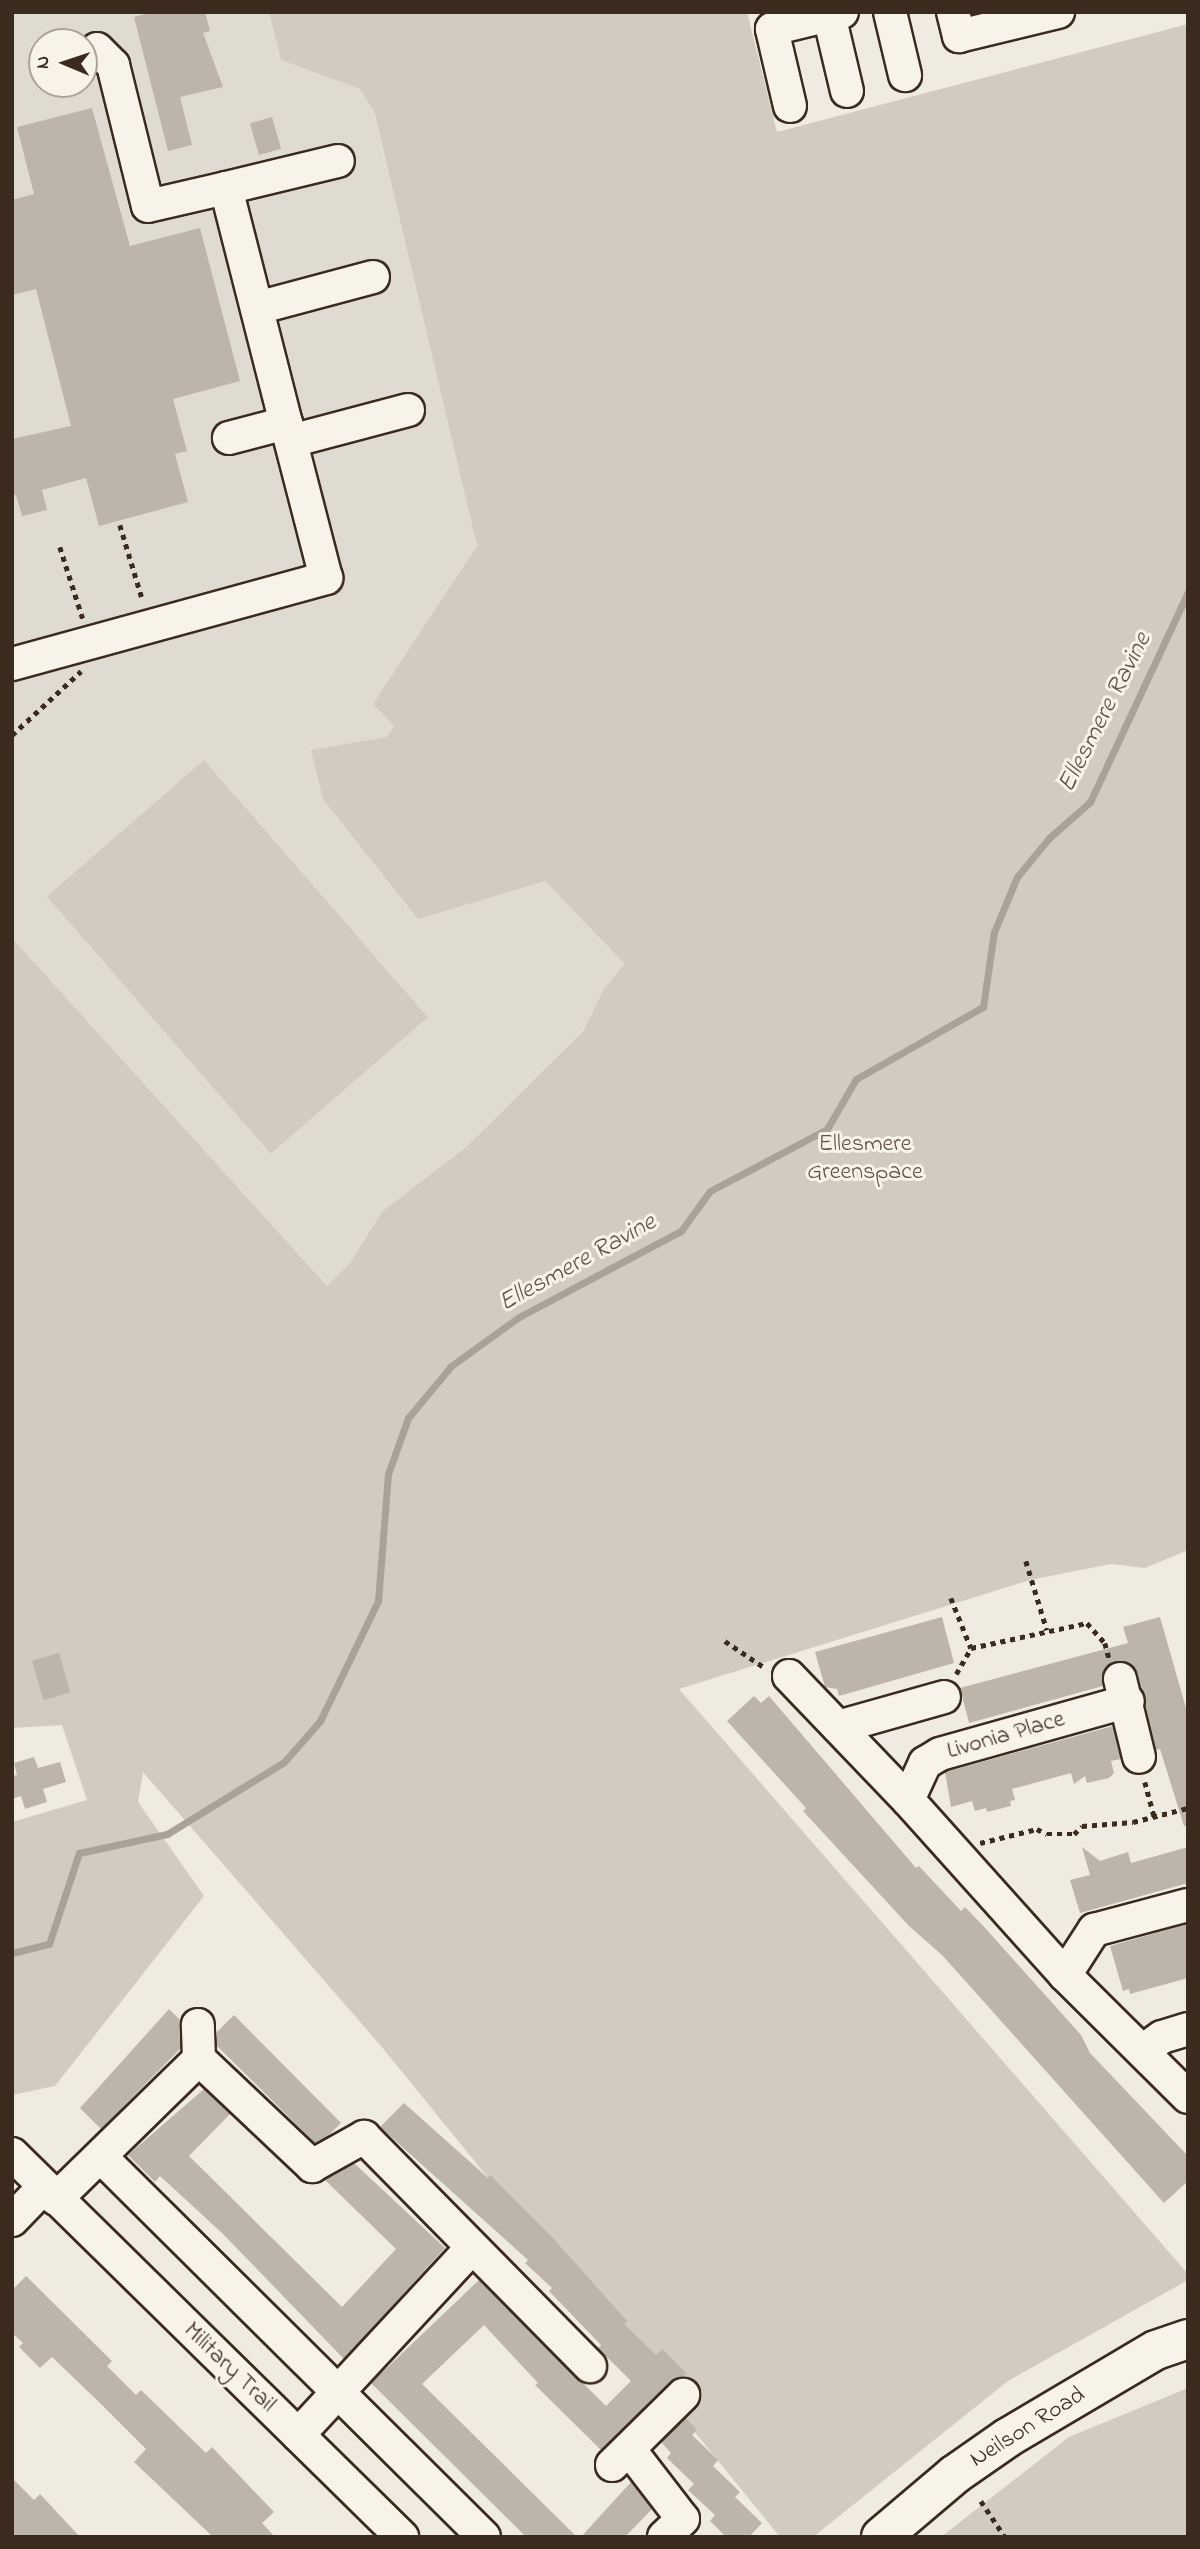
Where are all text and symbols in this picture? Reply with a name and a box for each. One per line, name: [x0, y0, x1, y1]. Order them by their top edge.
north arrow: [28, 28, 98, 98]
text: N: [30, 55, 57, 69]
water label: Ellesmere Ravine: [1052, 628, 1160, 798]
park label: Ellesmere Greenspace: [807, 1131, 923, 1187]
water label: Ellesmere Ravine: [494, 1208, 662, 1320]
street label: Livonia Place: [944, 1705, 1068, 1767]
street label: Military Trail: [177, 2317, 281, 2419]
street label: Neilson Road: [965, 2381, 1091, 2475]

